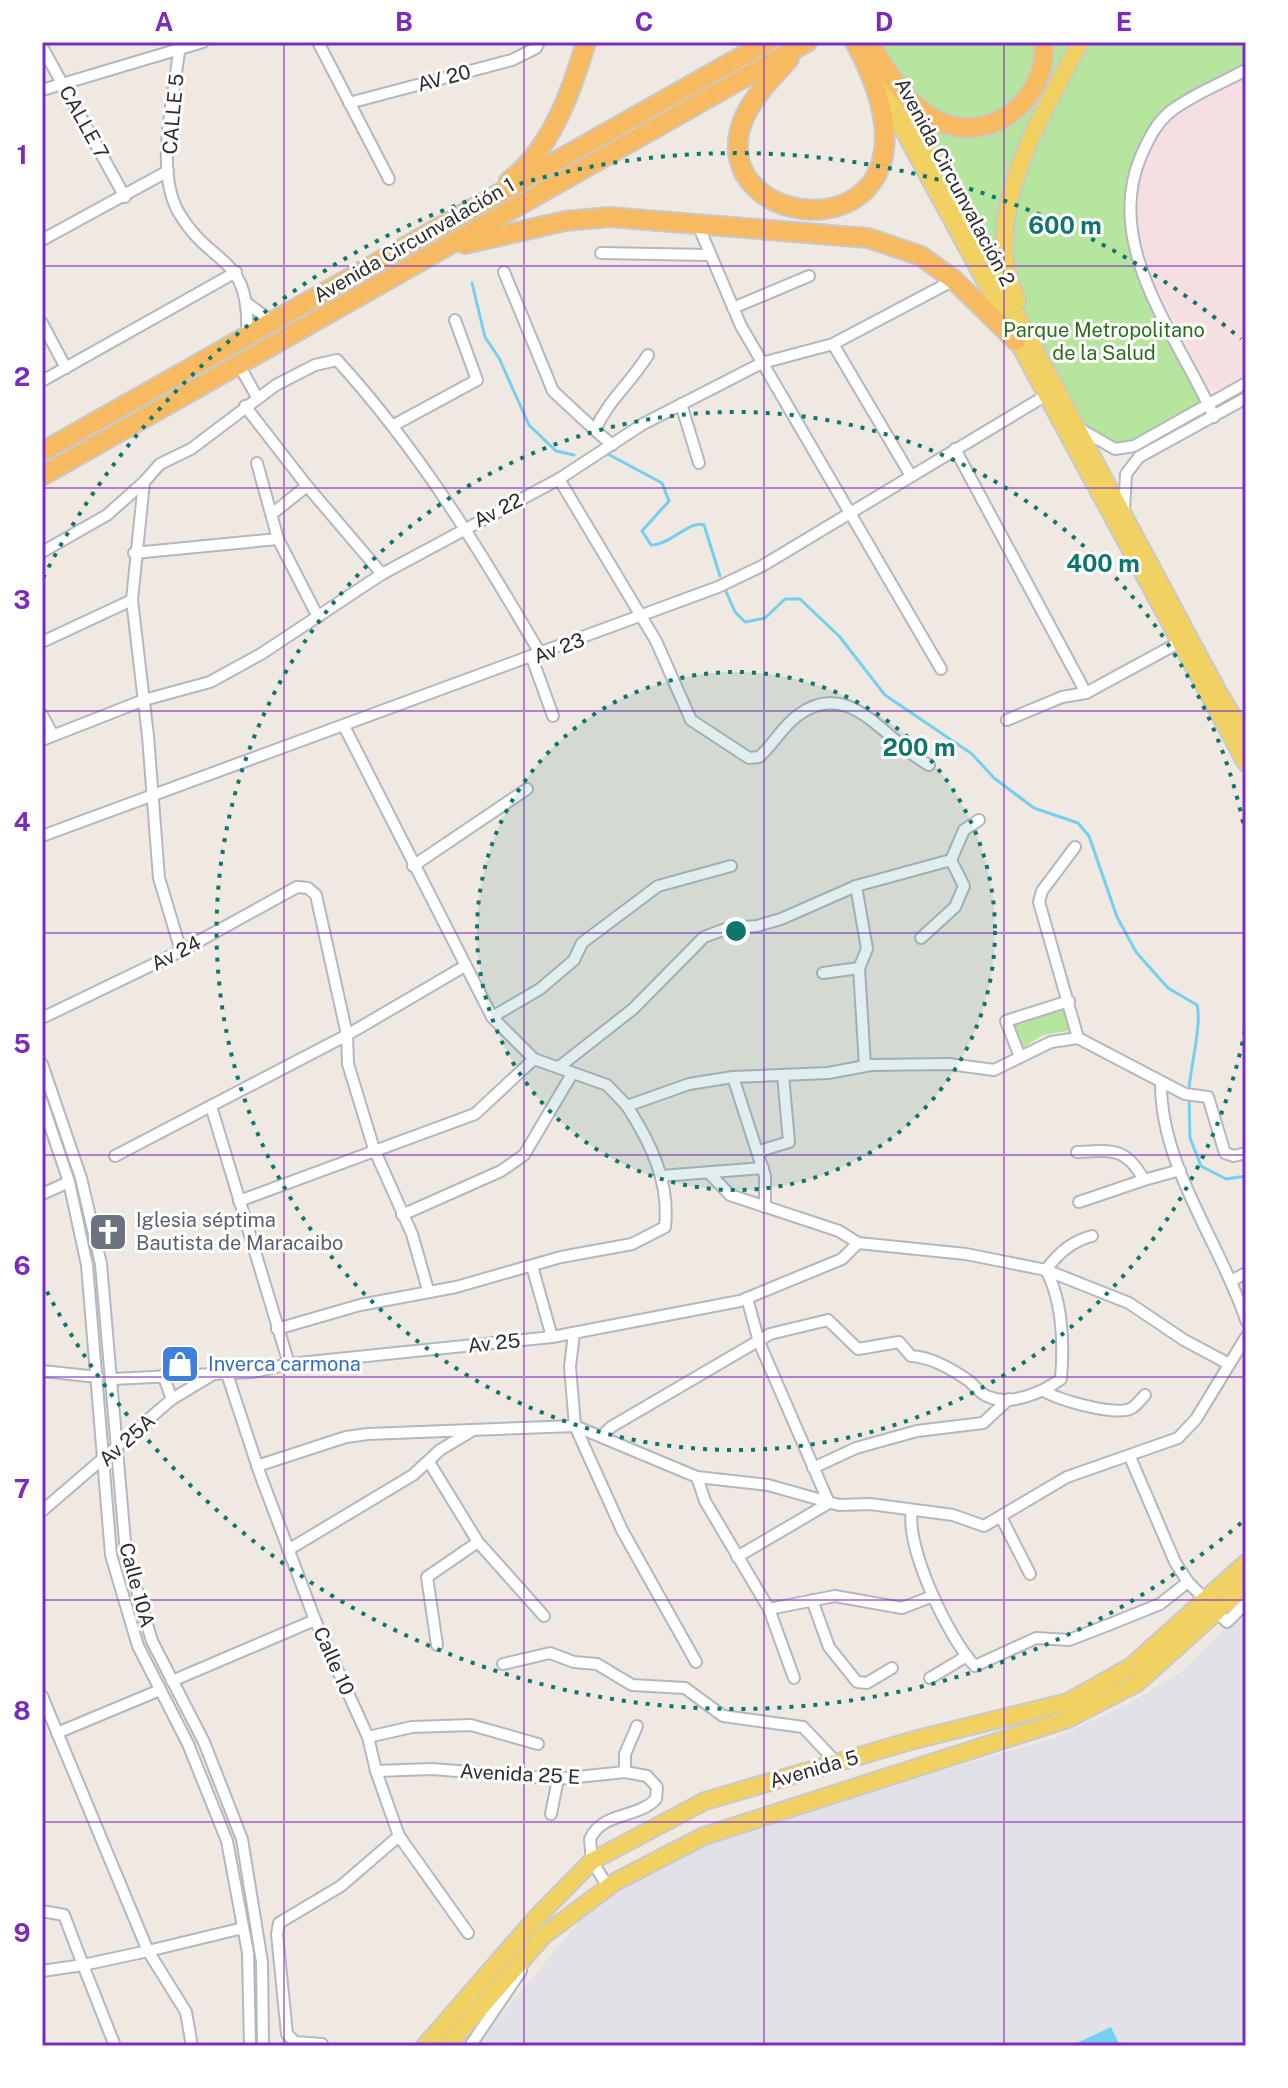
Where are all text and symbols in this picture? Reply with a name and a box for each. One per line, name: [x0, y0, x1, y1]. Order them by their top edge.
text: A: [155, 6, 174, 37]
text: B: [395, 6, 413, 37]
text: C: [635, 6, 653, 37]
text: D: [875, 6, 893, 37]
text: E: [1116, 6, 1132, 37]
street label: AV 20: [415, 59, 473, 97]
street label: CALLE 5: [158, 73, 188, 155]
street label: Avenida Circunvalación 2: [890, 74, 1020, 290]
street label: CALLE 7: [54, 81, 114, 163]
text: 1: [16, 139, 28, 170]
street label: Avenida Circunvalación 1: [309, 173, 519, 307]
text: 600 m: [1028, 211, 1102, 239]
park label: Parque Metropolitano de la Salud: [1003, 318, 1205, 365]
text: 2: [14, 361, 30, 392]
street label: Av 22: [470, 488, 526, 532]
text: 400 m: [1066, 549, 1140, 577]
text: 3: [13, 584, 31, 615]
street label: Av 23: [530, 627, 588, 669]
text: 200 m: [882, 733, 956, 761]
text: 4: [13, 806, 31, 837]
centre of rings: [722, 917, 750, 945]
street label: Av 24: [147, 930, 205, 976]
text: 5: [13, 1028, 31, 1059]
place label: Iglesia séptima Bautista de Maracaibo: [136, 1208, 343, 1255]
church icon: Iglesia séptima Bautista de Maracaibo: [87, 1211, 129, 1253]
text: 6: [13, 1250, 31, 1281]
street label: Av 25: [467, 1328, 521, 1358]
shop icon: Inverca carmona: [159, 1343, 201, 1385]
place label: Inverca carmona: [208, 1352, 361, 1376]
street label: Av 25A: [94, 1409, 160, 1471]
text: 7: [14, 1473, 30, 1504]
street label: Calle 10A: [114, 1540, 160, 1630]
street label: Calle 10: [308, 1623, 360, 1699]
text: 8: [13, 1695, 31, 1726]
street label: Avenida 5: [767, 1745, 861, 1793]
street label: Avenida 25 E: [459, 1759, 581, 1789]
text: 9: [13, 1917, 31, 1948]

